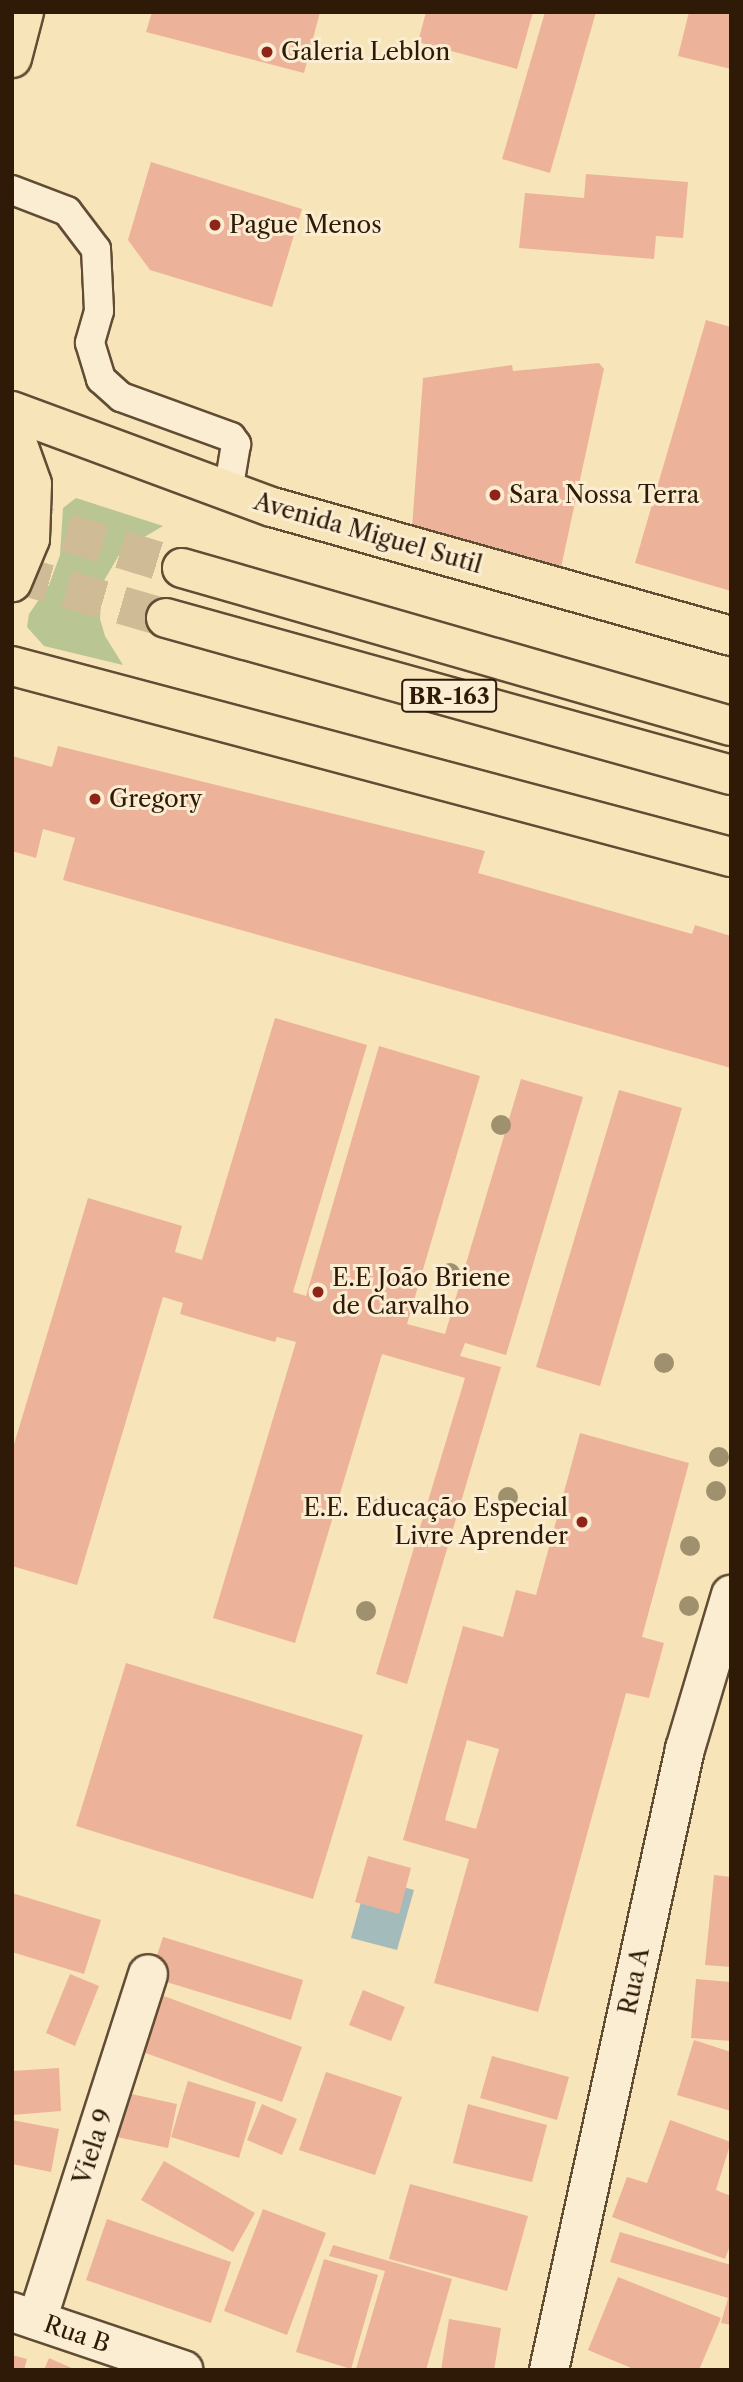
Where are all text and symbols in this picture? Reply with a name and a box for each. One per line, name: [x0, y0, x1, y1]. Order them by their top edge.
place label: Galeria Leblon: [281, 38, 451, 66]
marker: Galeria Leblon: [259, 44, 275, 60]
place label: Pague Menos: [229, 211, 382, 239]
marker: Pague Menos: [207, 217, 223, 233]
place label: Sara Nossa Terra: [509, 481, 701, 509]
street label: Avenida Miguel Sutil: [251, 487, 485, 579]
marker: Sara Nossa Terra: [487, 487, 503, 503]
road number: BR-163: [400, 676, 498, 716]
place label: Gregory: [109, 785, 202, 813]
marker: Gregory: [87, 791, 103, 807]
place label: E.E João Briene de Carvalho: [332, 1264, 510, 1320]
marker: E.E João Briene de Carvalho: [310, 1284, 326, 1300]
place label: E.E. Educação Especial Livre Aprender: [303, 1494, 568, 1550]
marker: E.E. Educação Especial Livre Aprender: [574, 1514, 590, 1530]
street label: Rua A: [613, 1944, 655, 2018]
street label: Viela 9: [67, 2105, 119, 2189]
street label: Rua B: [40, 2309, 114, 2359]

